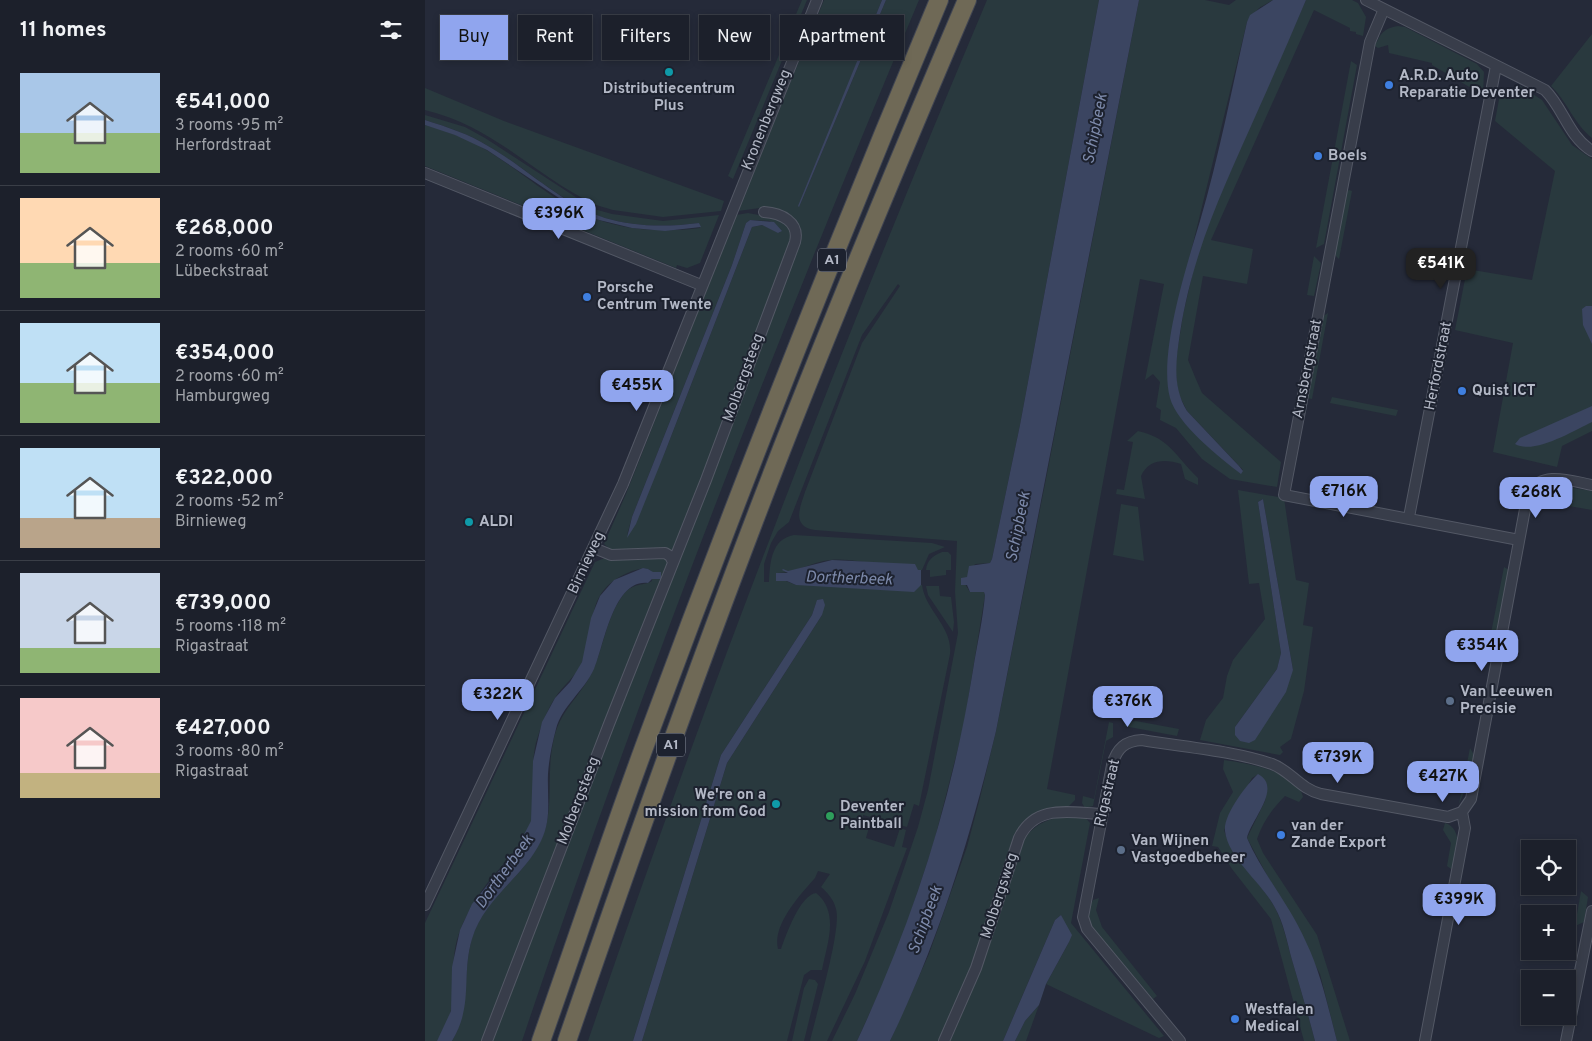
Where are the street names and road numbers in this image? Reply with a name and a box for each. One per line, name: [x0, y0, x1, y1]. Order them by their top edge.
street label: Kronenbergweg: [738, 67, 796, 173]
road number: A1: [818, 248, 846, 272]
street label: Arnsbergstraat: [1289, 318, 1327, 420]
street label: Herfordstraat: [1421, 320, 1457, 412]
street label: Molbergsteeg: [719, 331, 769, 425]
street label: Birnieweg: [564, 529, 610, 597]
road number: A1: [657, 734, 685, 756]
street label: Molbergsteeg: [554, 754, 604, 848]
street label: Rigastraat: [1091, 757, 1125, 829]
street label: Molbergsweg: [977, 851, 1023, 941]

